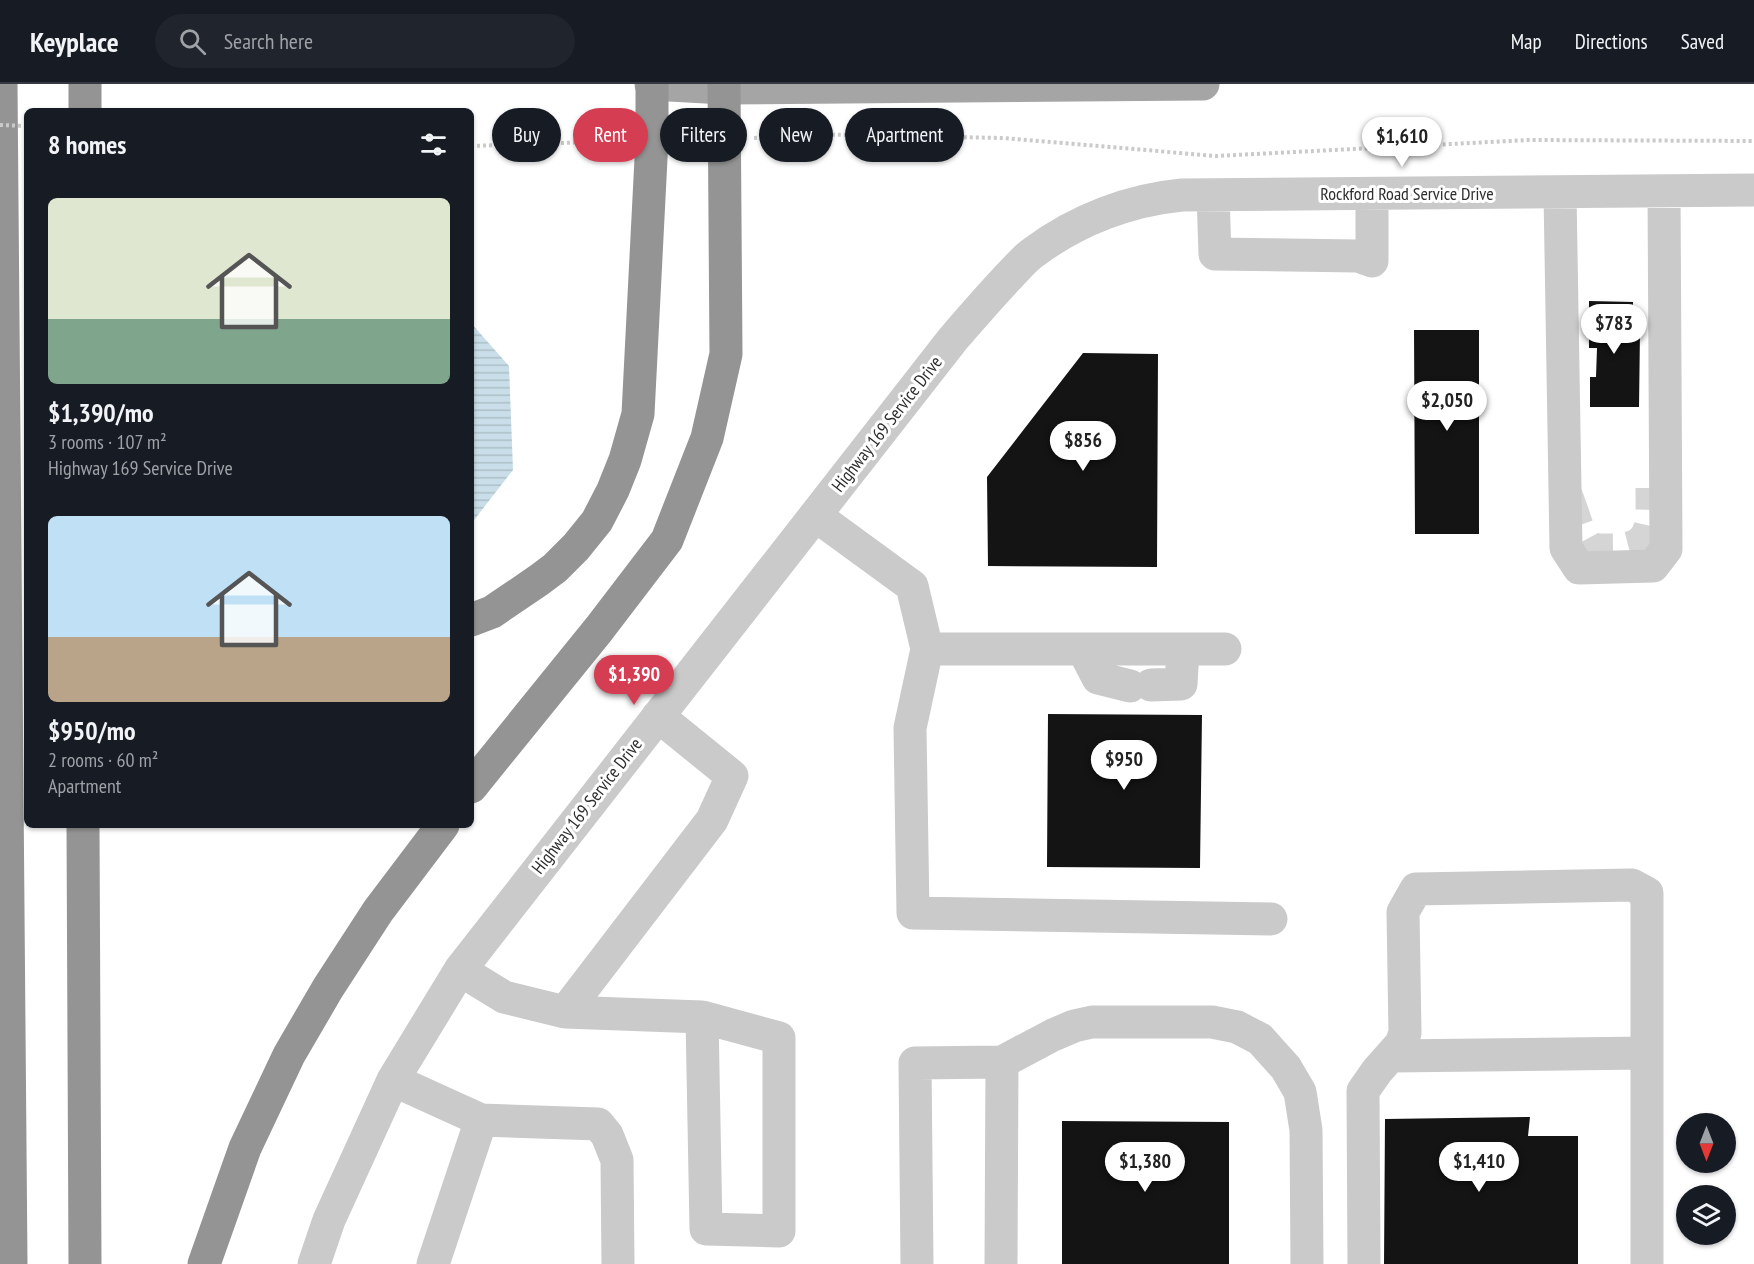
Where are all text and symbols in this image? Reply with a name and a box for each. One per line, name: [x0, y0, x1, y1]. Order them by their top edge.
search box: [155, 14, 575, 68]
text: Keyplace: [30, 23, 119, 60]
icon: search: [176, 25, 209, 58]
text: Search here: [224, 27, 313, 55]
text: Map: [1511, 28, 1542, 55]
text: Directions: [1575, 28, 1648, 55]
text: Saved: [1681, 28, 1724, 55]
chip: Buy: [492, 108, 561, 162]
chip: Rent: [573, 108, 648, 162]
chip: Filters: [660, 108, 747, 162]
chip: New: [759, 108, 833, 162]
chip: Apartment: [845, 108, 964, 162]
pin: $1,610: [1353, 117, 1451, 168]
text: $1,610: [1376, 123, 1428, 149]
text: 8 homes: [48, 128, 126, 161]
icon: filters: [417, 128, 450, 161]
street label: Rockford Road Service Drive: [1320, 182, 1494, 205]
icon: home: [195, 237, 303, 345]
pin: $783: [1578, 304, 1650, 355]
text: $783: [1595, 310, 1633, 336]
street label: Highway 169 Service Drive: [826, 351, 947, 496]
pin: $2,050: [1398, 381, 1496, 432]
text: $2,050: [1421, 387, 1473, 413]
text: $1,390/mo: [48, 396, 154, 429]
pin: $856: [1047, 421, 1119, 472]
text: $856: [1064, 427, 1102, 453]
text: 3 rooms · 107 m²: [48, 429, 167, 455]
text: Highway 169 Service Drive: [48, 455, 233, 481]
icon: home: [195, 555, 303, 663]
pin: $1,390: [585, 655, 683, 706]
text: $1,390: [608, 661, 660, 687]
text: $950/mo: [48, 714, 136, 747]
street label: Highway 169 Service Drive: [526, 733, 647, 878]
pin: $950: [1088, 740, 1160, 791]
text: $950: [1105, 746, 1143, 772]
text: 2 rooms · 60 m²: [48, 747, 158, 773]
text: Apartment: [48, 773, 121, 799]
north arrow: [1676, 1113, 1736, 1173]
map controls: [1676, 1113, 1736, 1245]
pin: $1,380: [1096, 1142, 1194, 1193]
pin: $1,410: [1430, 1142, 1528, 1193]
text: $1,380: [1119, 1148, 1171, 1174]
text: $1,410: [1453, 1148, 1505, 1174]
button: layers: [1676, 1185, 1736, 1245]

